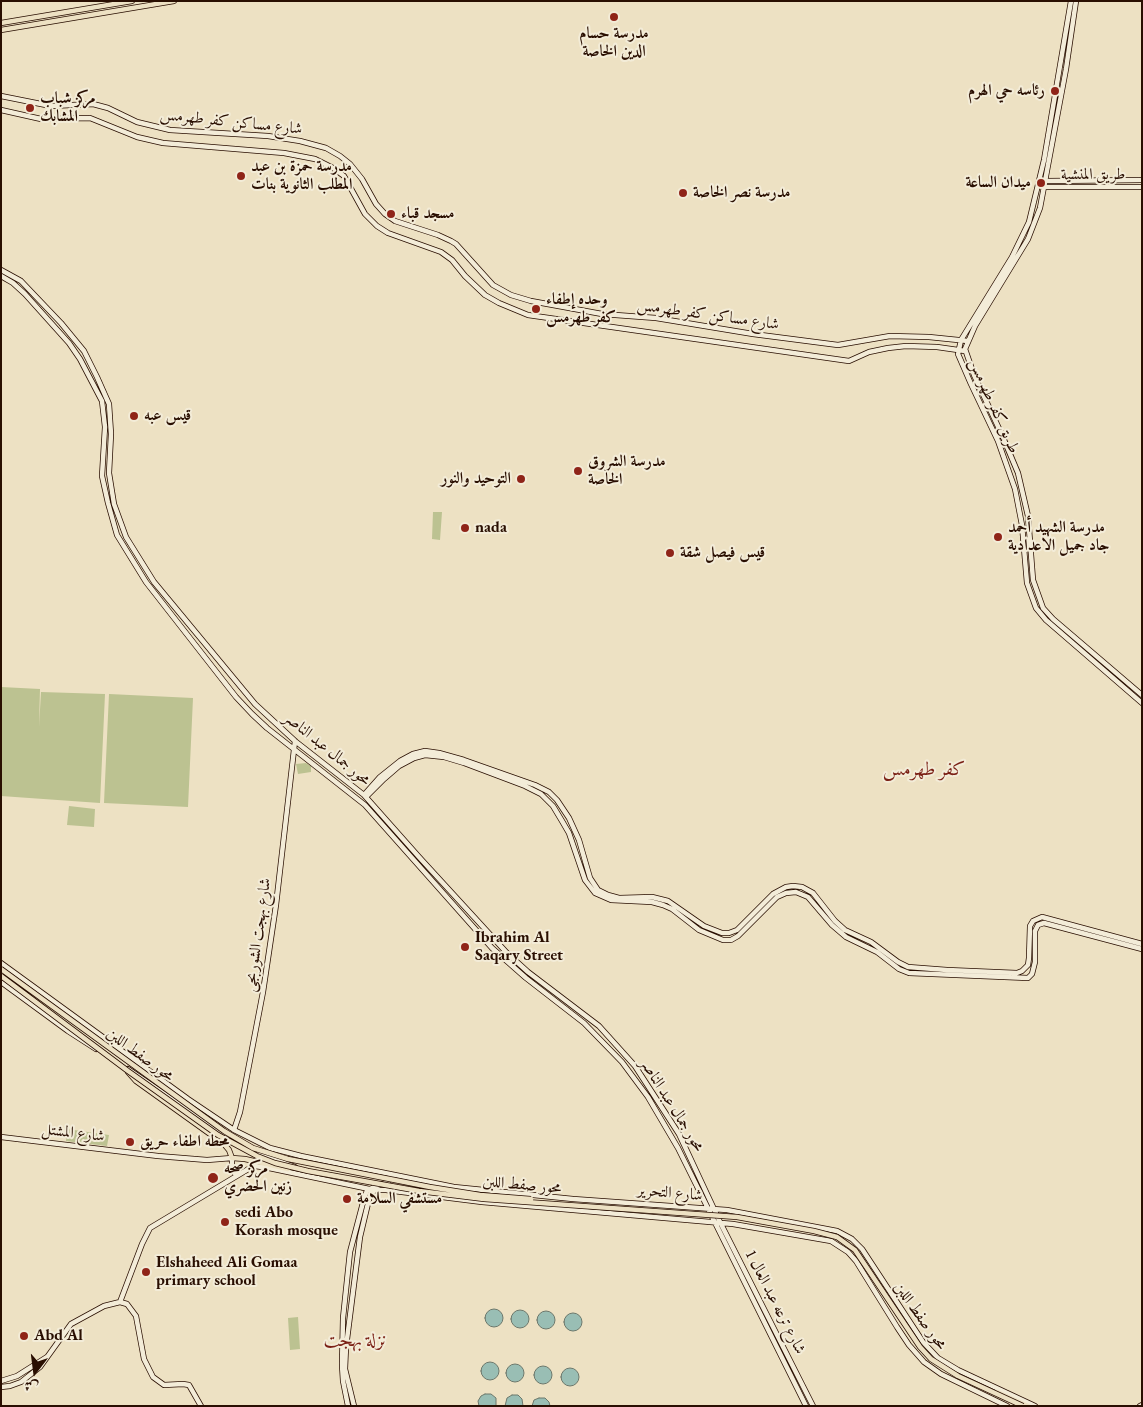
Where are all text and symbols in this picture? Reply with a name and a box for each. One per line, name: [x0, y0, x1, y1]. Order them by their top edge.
marker: مدرسة حسام الدين الخاصة: [608, 11, 620, 23]
place label: مدرسة حسام الدين الخاصة: [579, 24, 649, 62]
place label: رئاسه حي الهرم: [968, 81, 1045, 101]
marker: رئاسه حي الهرم: [1049, 85, 1061, 97]
place label: مركز شباب المشابك: [40, 89, 96, 127]
marker: مركز شباب المشابك: [24, 102, 36, 114]
street label: شارع مساكن كفر طهرمس: [159, 105, 303, 139]
place label: مدرسة حمزة بن عبد المطلب الثانوية بنات: [251, 157, 352, 195]
street label: طريق المنشية: [1061, 165, 1125, 185]
marker: مدرسة حمزة بن عبد المطلب الثانوية بنات: [235, 170, 247, 182]
place label: ميدان الساعة: [966, 173, 1031, 193]
marker: ميدان الساعة: [1035, 177, 1047, 189]
place label: مدرسة نصر الخاصة: [693, 183, 790, 203]
marker: مدرسة نصر الخاصة: [677, 187, 689, 199]
place label: مسجد قباء: [401, 204, 455, 224]
marker: مسجد قباء: [385, 208, 397, 220]
place label: وحده إطفاء كفر طهرمس: [546, 290, 616, 328]
street label: شارع مساكن كفر طهرمس: [636, 296, 780, 334]
marker: وحده إطفاء كفر طهرمس: [530, 303, 542, 315]
street label: طريق كفر طهرمس: [964, 355, 1024, 457]
place label: قيس عبه: [144, 406, 191, 426]
marker: قيس عبه: [128, 410, 140, 422]
place label: مدرسة الشروق الخاصة: [588, 452, 666, 490]
marker: مدرسة الشروق الخاصة: [572, 465, 584, 477]
place label: التوحيد والنور: [441, 469, 511, 489]
marker: التوحيد والنور: [515, 473, 527, 485]
place label: nada: [475, 518, 507, 538]
place label: مدرسة الشهيد أحمد جاد جميل الاعدادية: [1008, 518, 1109, 556]
marker: nada: [459, 522, 471, 534]
marker: مدرسة الشهيد أحمد جاد جميل الاعدادية: [992, 531, 1004, 543]
place label: قيس فيصل شقة: [680, 543, 765, 563]
marker: قيس فيصل شقة: [664, 547, 676, 559]
street label: محور جمال عبد الناصر: [280, 708, 374, 790]
district label: كفر طهرمس: [883, 759, 965, 781]
street label: شارع بهجت الشوربجى: [241, 877, 275, 993]
place label: Ibrahim Al Saqary Street: [475, 928, 563, 966]
marker: Ibrahim Al Saqary Street: [459, 941, 471, 953]
street label: محور صفط اللبن: [102, 1024, 178, 1086]
street label: محور جمال عبد الناصر: [636, 1055, 708, 1155]
street label: شارع المشتل: [40, 1120, 106, 1146]
place label: محطه اطفاء حريق: [140, 1132, 229, 1152]
marker: محطه اطفاء حريق: [124, 1136, 136, 1148]
place label: مركز صحه زنين الحضري: [224, 1159, 292, 1197]
marker: مركز صحه زنين الحضري: [206, 1171, 220, 1185]
street label: محور صفط اللبن: [482, 1172, 562, 1198]
street label: شارع التحرير: [637, 1181, 703, 1205]
place label: مستشفي السلامة: [357, 1189, 442, 1209]
marker: مستشفي السلامة: [341, 1193, 353, 1205]
place label: sedi Abo Korash mosque: [235, 1203, 338, 1241]
marker: sedi Abo Korash mosque: [219, 1216, 231, 1228]
street label: شارع ترعه عبد العال 1: [740, 1246, 810, 1358]
place label: Elshaheed Ali Gomaa primary school: [156, 1253, 297, 1291]
marker: Elshaheed Ali Gomaa primary school: [140, 1266, 152, 1278]
street label: محور صفط اللبن: [889, 1278, 951, 1354]
place label: Abd Al: [34, 1326, 83, 1346]
marker: Abd Al: [18, 1330, 30, 1342]
district label: نزلة بهجت: [324, 1330, 386, 1352]
north arrow: [10, 1347, 60, 1397]
text: ش: [22, 1376, 40, 1397]

